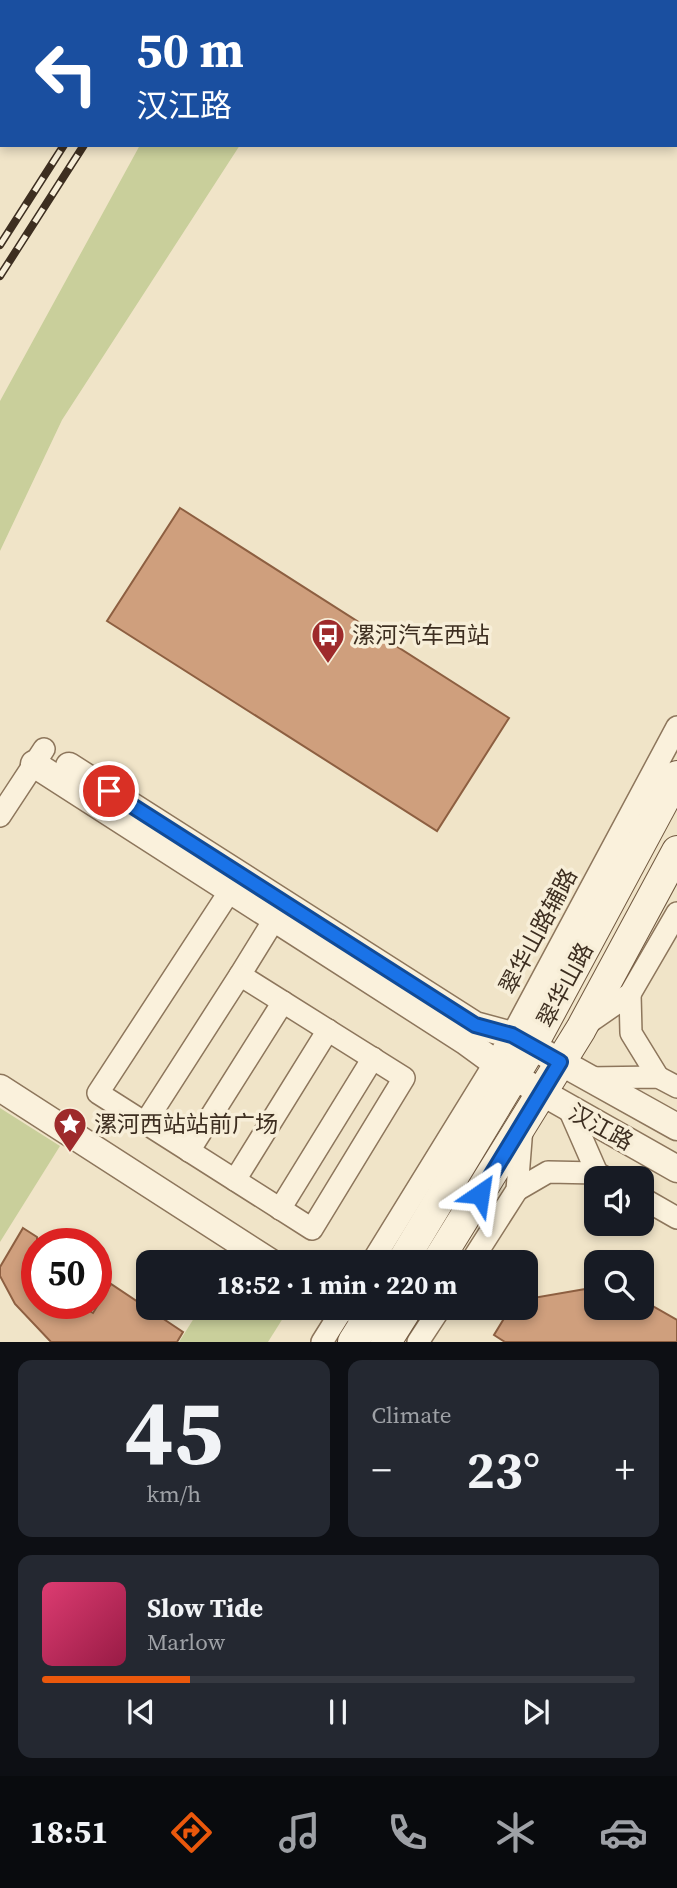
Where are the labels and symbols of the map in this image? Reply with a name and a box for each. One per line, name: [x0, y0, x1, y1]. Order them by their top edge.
bus stop icon: 漯河汽车西站: [309, 616, 347, 665]
place label: 漯河汽车西站: [352, 619, 490, 651]
pin: [79, 761, 139, 821]
street label: 翠华山路辅路: [493, 864, 583, 998]
street label: 翠华山路: [531, 938, 599, 1032]
street label: 汉江路: [563, 1096, 639, 1158]
place icon: 漯河西站站前广场: [51, 1105, 89, 1154]
place label: 漯河西站站前广场: [94, 1108, 278, 1140]
position arrow: [443, 1157, 517, 1231]
speed limit sign: 50: [21, 1228, 112, 1319]

